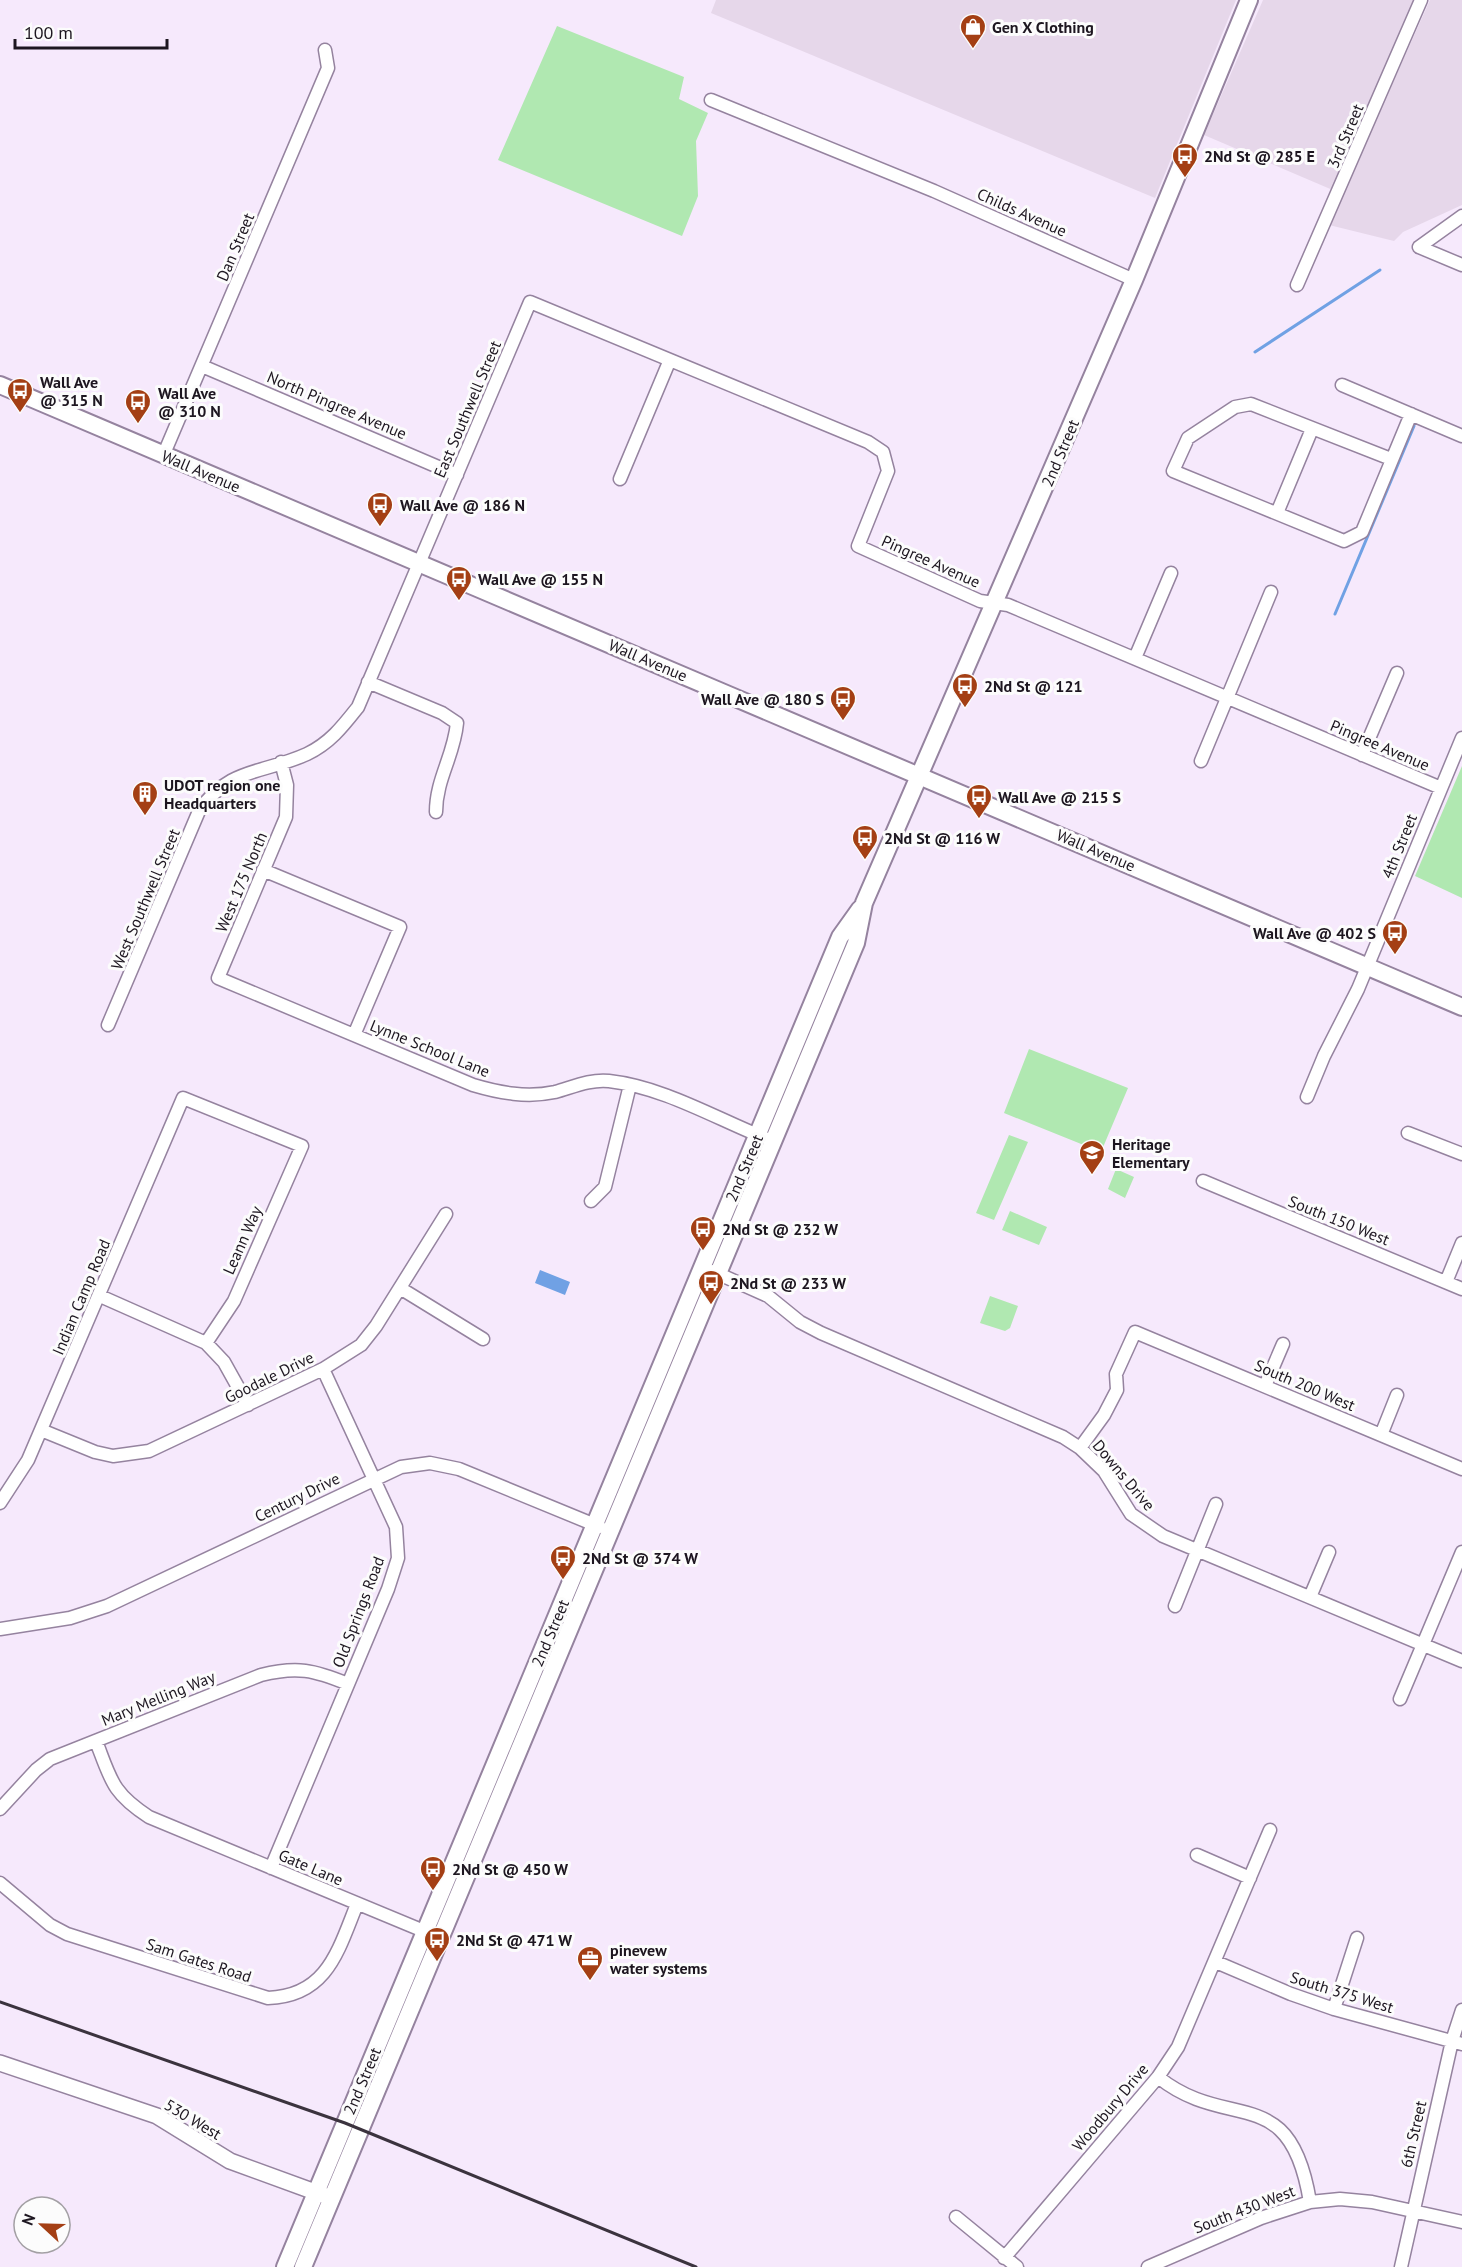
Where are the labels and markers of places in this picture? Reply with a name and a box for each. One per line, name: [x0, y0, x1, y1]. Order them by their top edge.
shop icon: Gen X Clothing: [958, 12, 988, 50]
place label: Gen X Clothing: [992, 17, 1094, 37]
bus stop icon: 2Nd St @ 285 E: [1170, 141, 1200, 179]
place label: 2Nd St @ 285 E: [1204, 146, 1315, 166]
place label: Wall Ave @ 315 N: [40, 372, 103, 410]
bus stop icon: Wall Ave @ 315 N: [5, 376, 35, 414]
place label: Wall Ave @ 310 N: [158, 383, 221, 421]
bus stop icon: Wall Ave @ 310 N: [123, 387, 153, 425]
bus stop icon: Wall Ave @ 186 N: [365, 490, 395, 528]
place label: Wall Ave @ 186 N: [400, 495, 525, 515]
bus stop icon: Wall Ave @ 155 N: [444, 564, 474, 602]
place label: Wall Ave @ 155 N: [478, 569, 603, 589]
bus stop icon: 2Nd St @ 121: [950, 671, 980, 709]
place label: 2Nd St @ 121: [984, 676, 1083, 696]
bus stop icon: Wall Ave @ 180 S: [828, 684, 858, 722]
place label: Wall Ave @ 180 S: [701, 689, 824, 709]
place label: UDOT region one Headquarters: [164, 775, 280, 813]
building icon: UDOT region one Headquarters: [130, 779, 160, 817]
bus stop icon: Wall Ave @ 215 S: [964, 782, 994, 820]
place label: Wall Ave @ 215 S: [998, 787, 1121, 807]
bus stop icon: 2Nd St @ 116 W: [850, 823, 880, 861]
place label: 2Nd St @ 116 W: [884, 828, 1000, 848]
bus stop icon: Wall Ave @ 402 S: [1380, 918, 1410, 956]
place label: Wall Ave @ 402 S: [1253, 923, 1376, 943]
place label: Heritage Elementary: [1112, 1134, 1190, 1172]
school or university icon: Heritage Elementary: [1077, 1138, 1107, 1176]
bus stop icon: 2Nd St @ 232 W: [688, 1214, 718, 1252]
place label: 2Nd St @ 232 W: [722, 1219, 838, 1239]
bus stop icon: 2Nd St @ 233 W: [696, 1268, 726, 1306]
place label: 2Nd St @ 233 W: [730, 1273, 846, 1293]
bus stop icon: 2Nd St @ 374 W: [548, 1543, 578, 1581]
place label: 2Nd St @ 374 W: [582, 1548, 698, 1568]
bus stop icon: 2Nd St @ 450 W: [418, 1854, 448, 1892]
place label: 2Nd St @ 450 W: [452, 1859, 568, 1879]
bus stop icon: 2Nd St @ 471 W: [422, 1925, 452, 1963]
place label: 2Nd St @ 471 W: [456, 1930, 572, 1950]
place label: pinevew water systems: [609, 1940, 707, 1978]
office icon: pinevew water systems: [575, 1944, 605, 1982]

